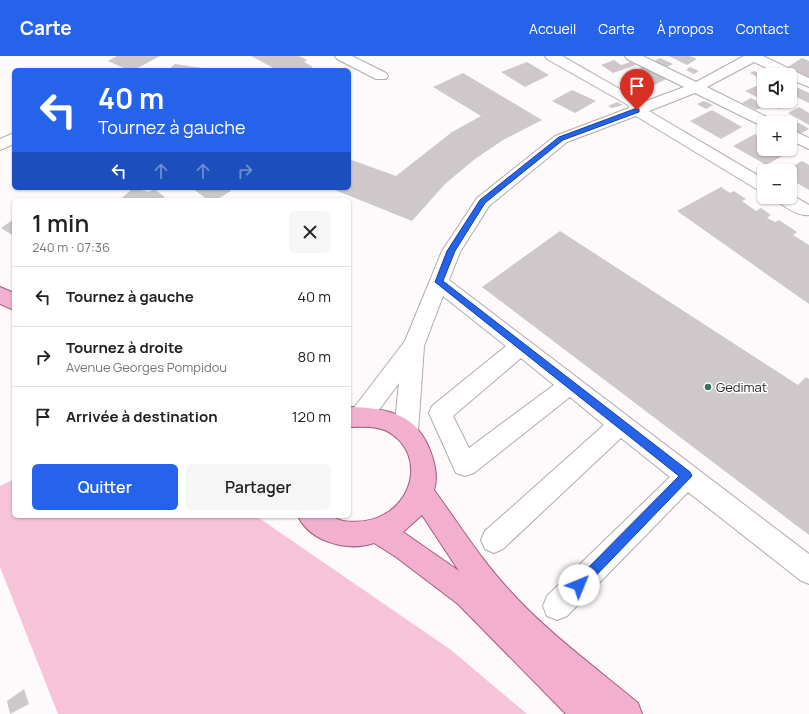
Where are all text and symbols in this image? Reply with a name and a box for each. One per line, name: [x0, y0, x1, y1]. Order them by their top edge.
text: Carte: [20, 15, 72, 41]
text: Accueil: [529, 19, 576, 38]
text: Carte: [598, 19, 635, 38]
text: À propos: [657, 19, 714, 38]
text: Contact: [736, 19, 789, 38]
map controls: [757, 68, 797, 204]
button: sound: [757, 68, 797, 108]
pin: [620, 69, 654, 110]
icon: arrive: [626, 75, 648, 97]
text: 40 m: [98, 79, 164, 117]
icon: left: [32, 84, 84, 136]
text: Tournez à gauche: [98, 115, 246, 139]
button: +: [757, 116, 797, 156]
icon: left: [108, 160, 130, 182]
icon: ahead: [150, 160, 172, 182]
icon: ahead: [192, 160, 214, 182]
icon: right: [234, 160, 256, 182]
button: −: [757, 164, 797, 204]
text: 1 min: [32, 206, 89, 239]
button: close: [289, 211, 331, 253]
text: 240 m · 07:36: [32, 238, 110, 256]
icon: left: [32, 286, 54, 308]
text: Tournez à gauche: [66, 286, 194, 307]
text: 40 m: [297, 286, 331, 307]
text: Tournez à droite: [66, 337, 183, 358]
icon: right: [32, 346, 54, 368]
text: 80 m: [297, 346, 331, 367]
text: Avenue Georges Pompidou: [66, 358, 227, 376]
place label: Gedimat: [716, 378, 767, 396]
marker: Gedimat: [703, 382, 713, 392]
icon: arrive: [32, 406, 54, 428]
text: Arrivée à destination: [66, 406, 218, 427]
text: 120 m: [292, 406, 331, 427]
button: Quitter: [32, 464, 178, 510]
button: Partager: [186, 464, 331, 510]
position arrow: [558, 564, 600, 606]

